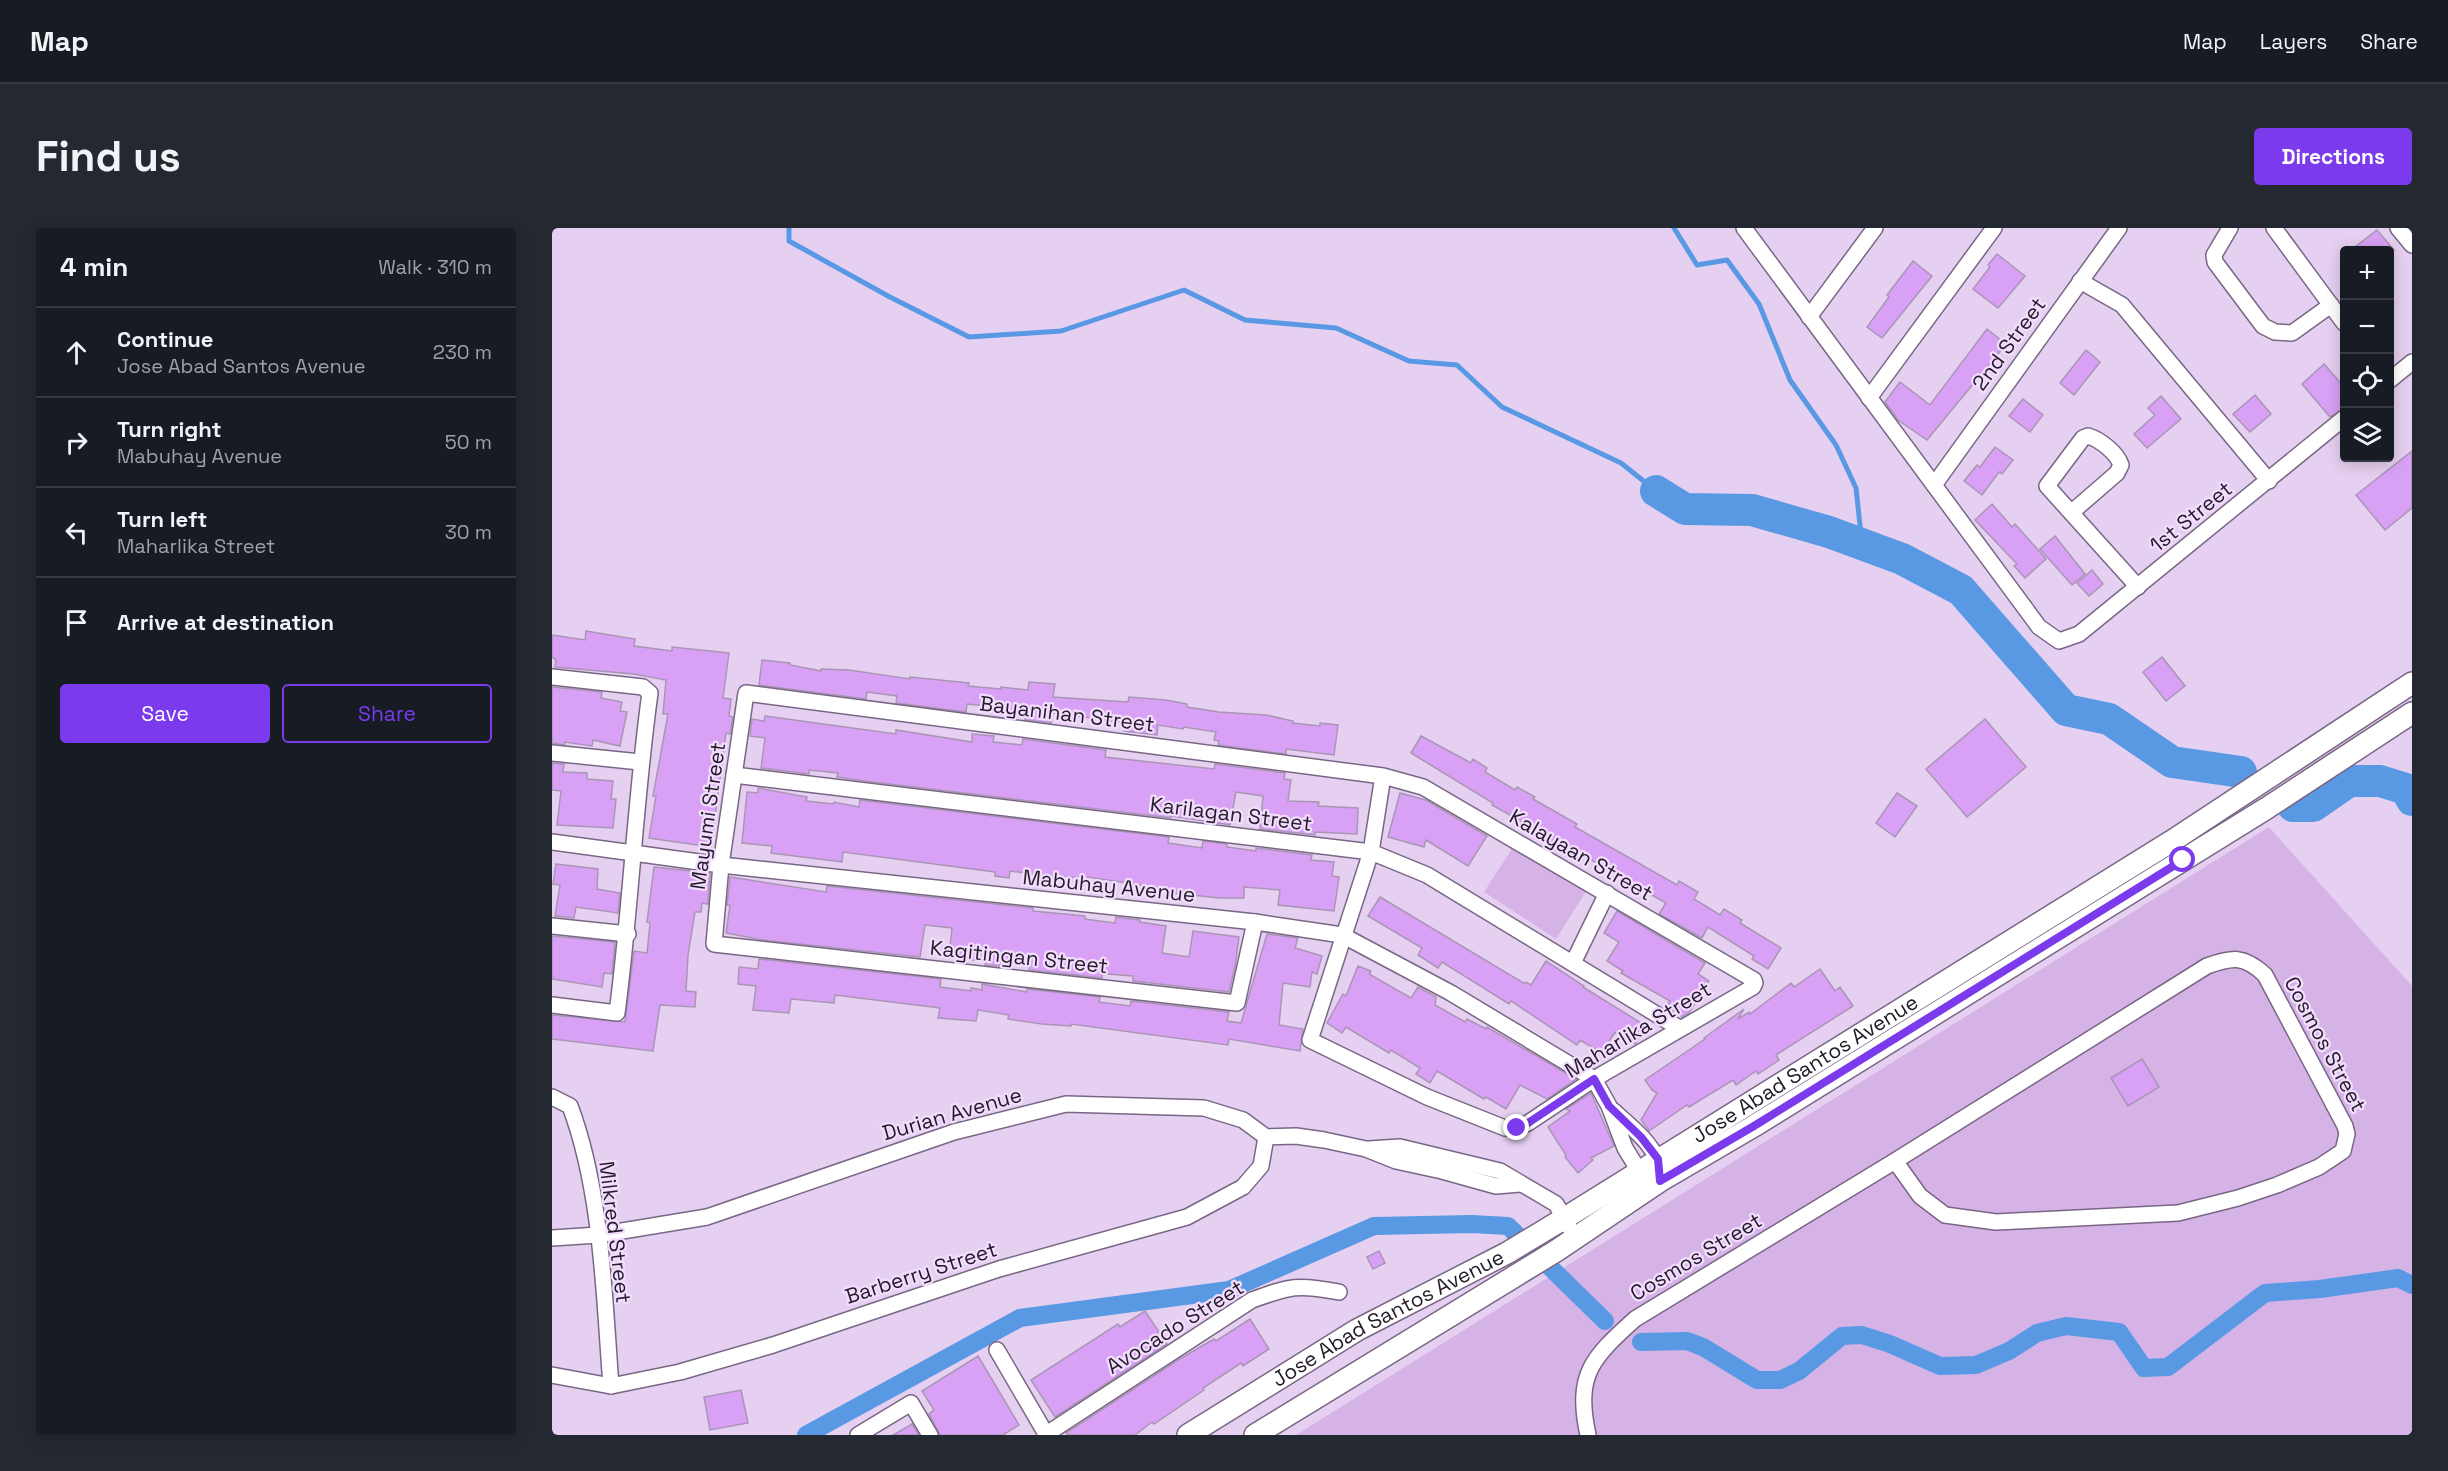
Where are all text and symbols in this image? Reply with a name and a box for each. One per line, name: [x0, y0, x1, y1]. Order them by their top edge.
text: Map: [30, 23, 89, 59]
text: Map: [2183, 28, 2227, 55]
text: Layers: [2260, 28, 2327, 55]
text: Share: [2360, 28, 2418, 55]
button: Directions: [2254, 128, 2412, 185]
text: Find us: [36, 130, 181, 183]
map controls: [2340, 246, 2394, 462]
button: +: [2340, 246, 2394, 300]
text: 4 min: [60, 250, 128, 284]
text: Walk · 310 m: [378, 254, 492, 280]
street label: 2nd Street: [1966, 292, 2051, 396]
button: −: [2340, 300, 2394, 354]
text: Continue: [117, 325, 213, 353]
icon: ahead: [60, 336, 93, 369]
text: 230 m: [433, 339, 492, 365]
text: Jose Abad Santos Avenue: [117, 353, 366, 379]
button: locate: [2340, 354, 2394, 408]
button: layers: [2340, 408, 2394, 462]
text: Turn right: [117, 415, 222, 443]
icon: right: [60, 426, 93, 459]
text: 50 m: [445, 429, 492, 455]
text: Mabuhay Avenue: [117, 443, 282, 469]
street label: 1st Street: [2144, 475, 2238, 558]
text: Turn left: [117, 505, 207, 533]
icon: left: [60, 516, 93, 549]
text: 30 m: [445, 519, 492, 545]
text: Maharlika Street: [117, 533, 275, 559]
icon: arrive: [60, 606, 93, 639]
text: Arrive at destination: [117, 608, 334, 636]
button: Save: [60, 684, 270, 743]
button: Share: [282, 684, 492, 743]
street label: Bayanihan Street: [978, 689, 1156, 738]
street label: Mayumi Street: [684, 741, 731, 891]
street label: Karilagan Street: [1149, 790, 1314, 837]
street label: Kalayaan Street: [1505, 803, 1658, 907]
route start: [2169, 846, 2195, 872]
street label: Mabuhay Avenue: [1021, 863, 1197, 908]
street label: Kagitingan Street: [929, 934, 1109, 979]
street label: Cosmos Street: [2278, 972, 2372, 1116]
street label: Maharlika Street: [1560, 975, 1716, 1084]
street label: Jose Abad Santos Avenue: [1687, 988, 1923, 1149]
street label: Durian Avenue: [879, 1081, 1025, 1146]
route end: [1503, 1114, 1529, 1140]
street label: Milkred Street: [593, 1159, 638, 1304]
street label: Cosmos Street: [1625, 1207, 1767, 1307]
street label: Barberry Street: [841, 1235, 1000, 1310]
street label: Jose Abad Santos Avenue: [1267, 1243, 1509, 1393]
street label: Avocado Street: [1101, 1273, 1249, 1380]

